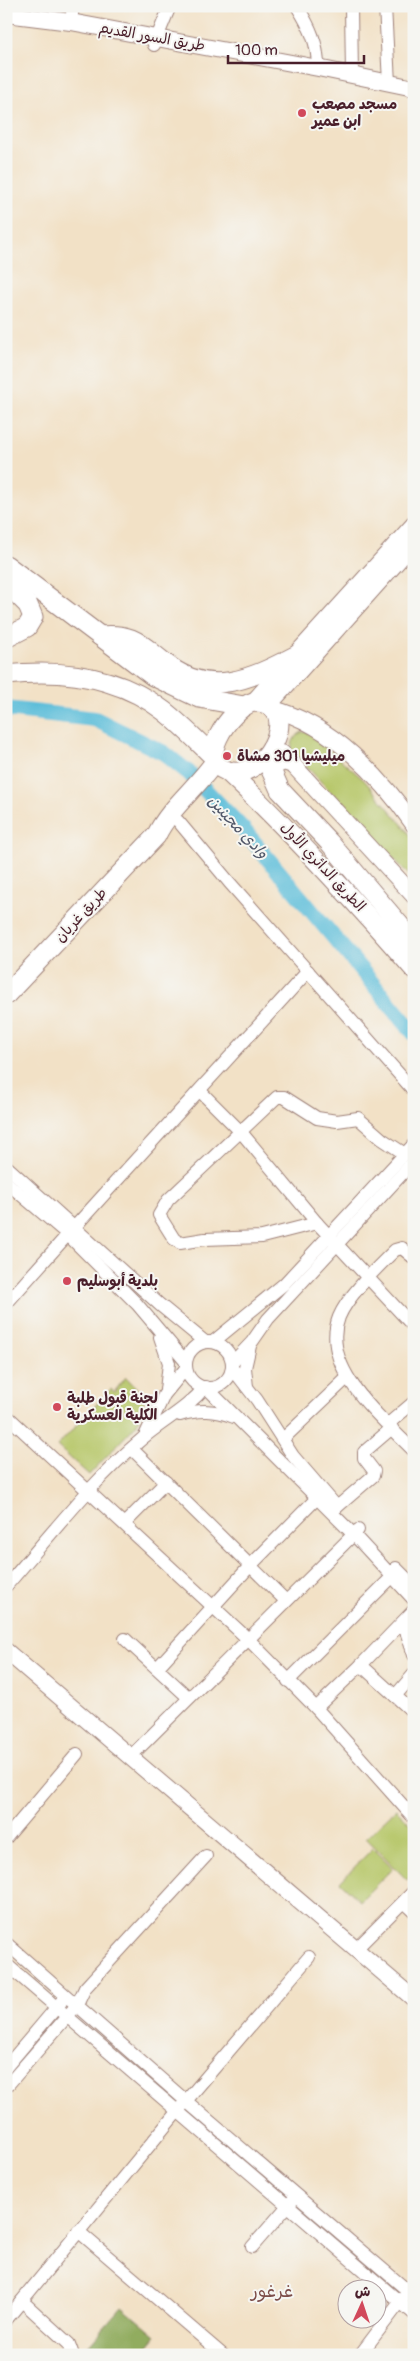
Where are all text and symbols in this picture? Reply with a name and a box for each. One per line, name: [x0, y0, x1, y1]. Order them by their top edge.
street label: طريق السور القديم: [97, 18, 207, 57]
scale bar: [228, 32, 364, 64]
text: 100 m: [235, 41, 278, 60]
place label: مسجد مصعب ابن عمير: [310, 95, 397, 131]
marker: مسجد مصعب ابن عمير: [296, 107, 308, 119]
place label: ميليشيا 301 مشاة: [237, 747, 345, 766]
marker: ميليشيا 301 مشاة: [221, 750, 233, 762]
water label: وادي مجينين: [203, 791, 273, 864]
street label: الطريق الدائري الأول: [276, 817, 370, 917]
street label: طريق غريان: [51, 884, 111, 946]
place label: بلدية أبوسليم: [77, 1271, 158, 1292]
marker: بلدية أبوسليم: [61, 1275, 73, 1287]
place label: لجنة قبول طلبة الكلية العسكرية: [67, 1389, 158, 1425]
marker: لجنة قبول طلبة الكلية العسكرية: [51, 1401, 63, 1413]
north arrow: [338, 2278, 388, 2328]
district label: غرغور: [249, 2280, 293, 2303]
text: ش: [355, 2283, 371, 2300]

